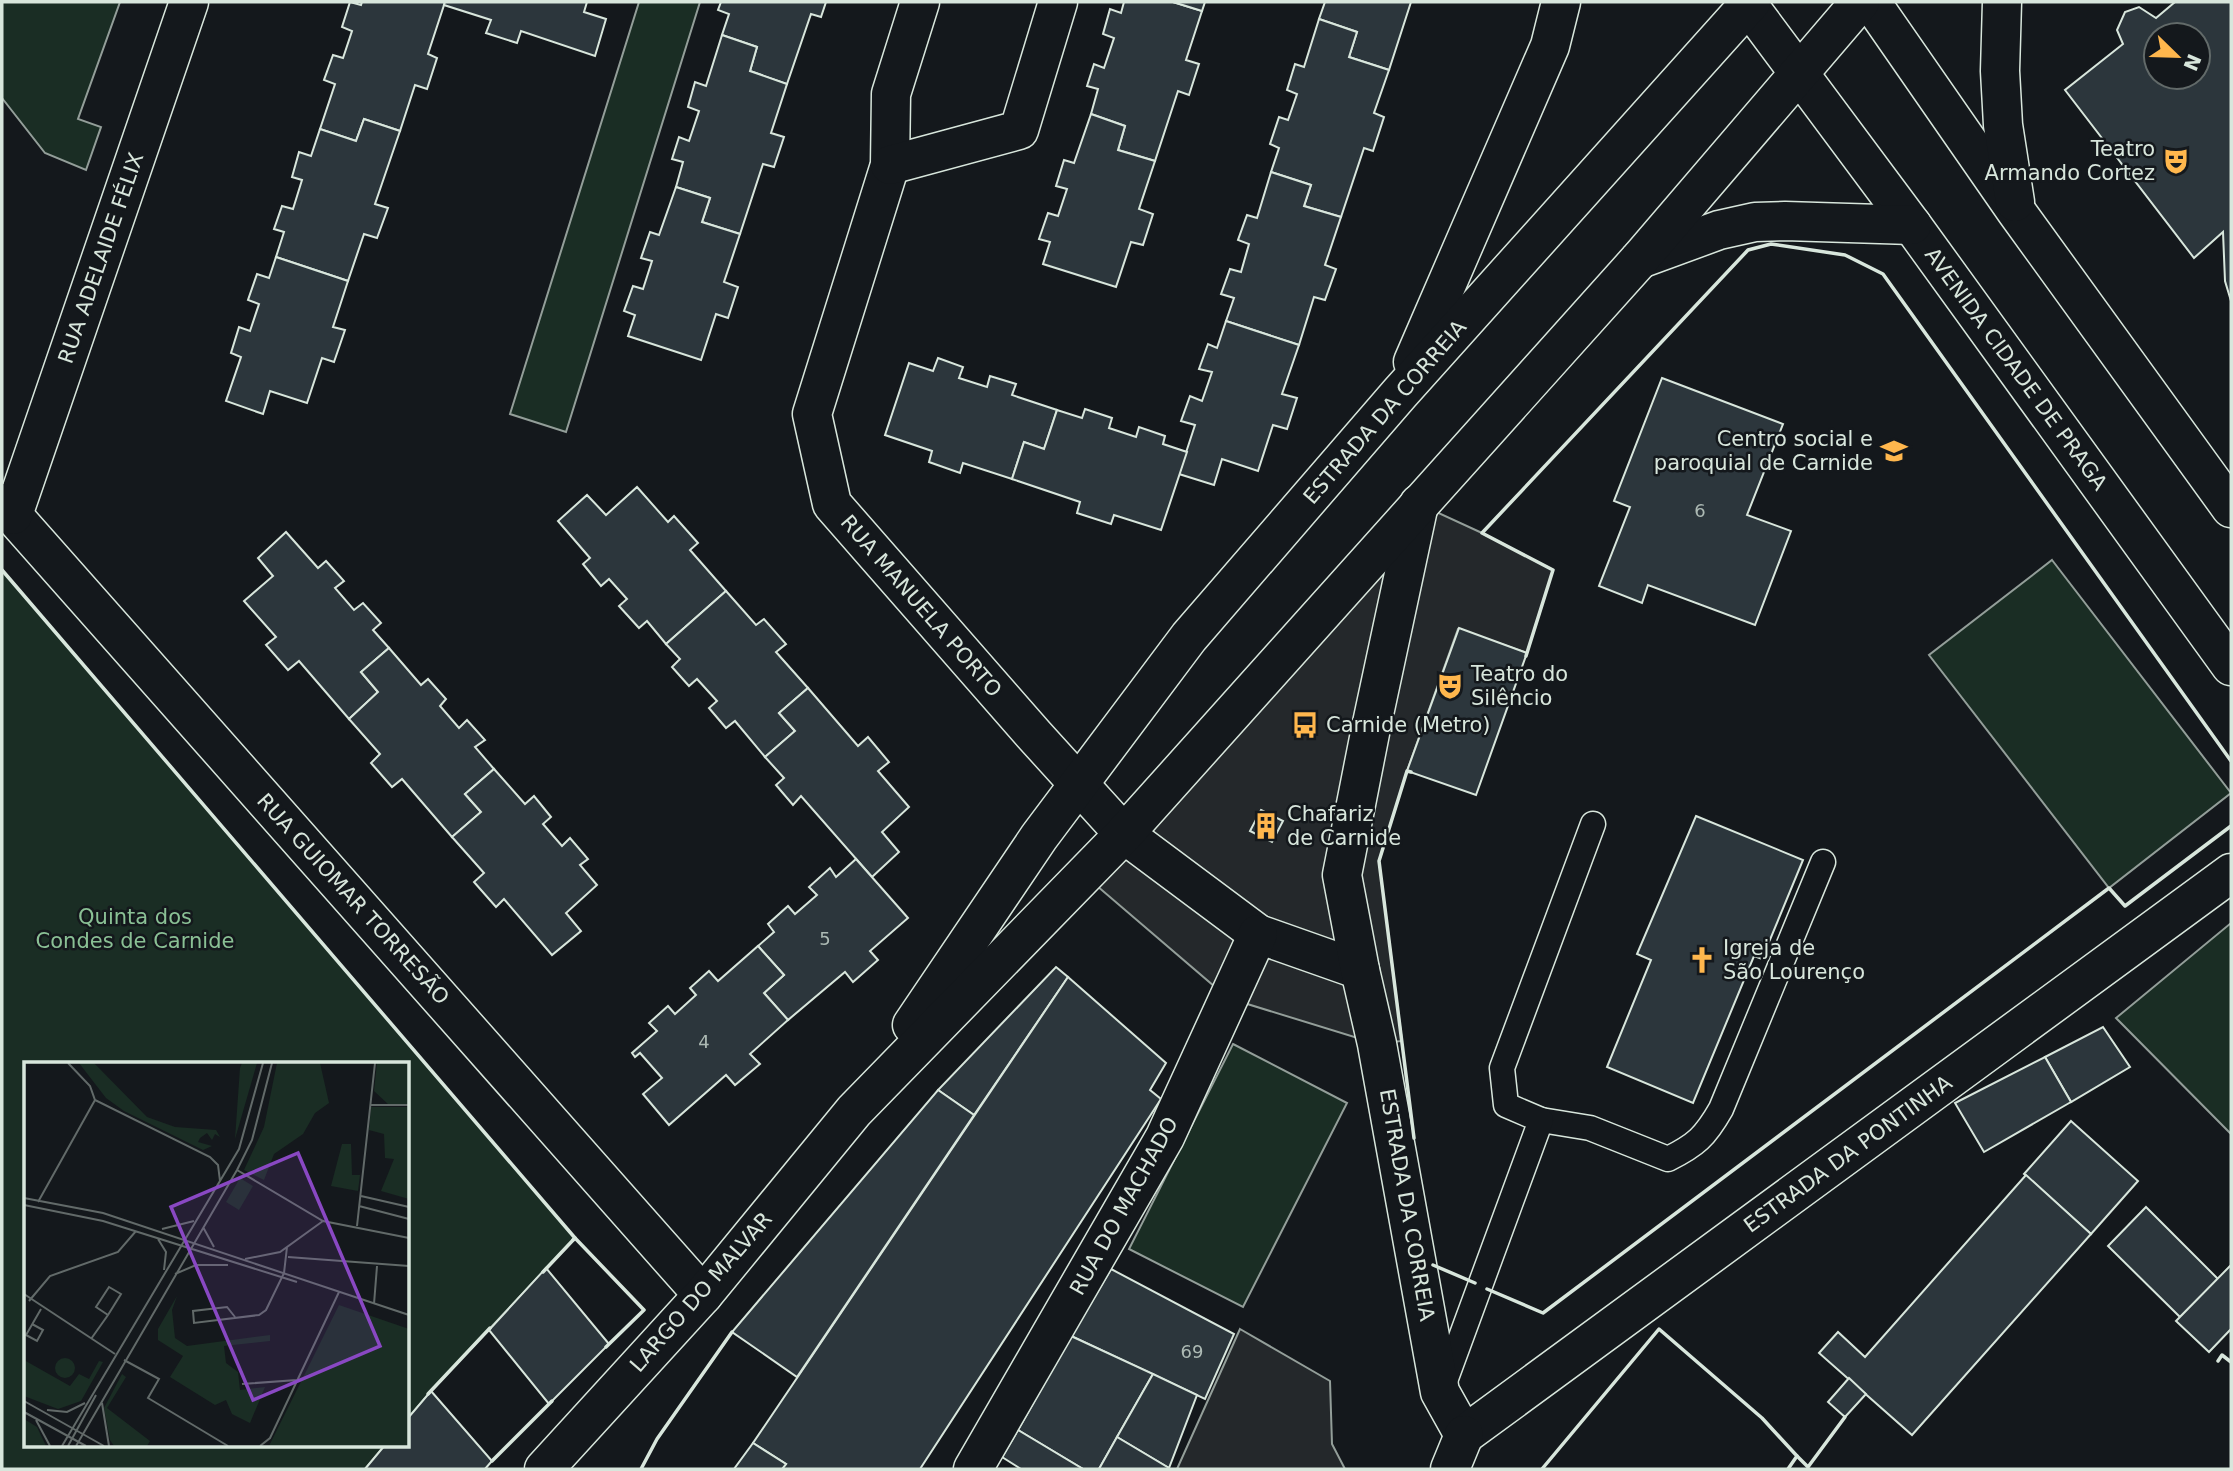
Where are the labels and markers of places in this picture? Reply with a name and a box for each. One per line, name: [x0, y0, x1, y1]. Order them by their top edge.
place label: Teatro Armando Cortez: [1985, 137, 2155, 185]
theatre icon: Teatro Armando Cortez: [2161, 146, 2191, 176]
place label: Centro social e paroquial de Carnide: [1654, 427, 1873, 475]
school or university icon: Centro social e paroquial de Carnide: [1879, 436, 1909, 466]
place label: Teatro do Silêncio: [1470, 662, 1568, 710]
theatre icon: Teatro do Silêncio: [1435, 671, 1465, 701]
bus stop icon: Carnide (Metro): [1290, 710, 1320, 740]
place label: Carnide (Metro): [1326, 713, 1491, 737]
place label: Chafariz de Carnide: [1287, 802, 1401, 850]
building icon: Chafariz de Carnide: [1251, 811, 1281, 841]
place label: Igreja de São Lourenço: [1723, 936, 1865, 984]
church icon: Igreja de São Lourenço: [1687, 945, 1717, 975]

